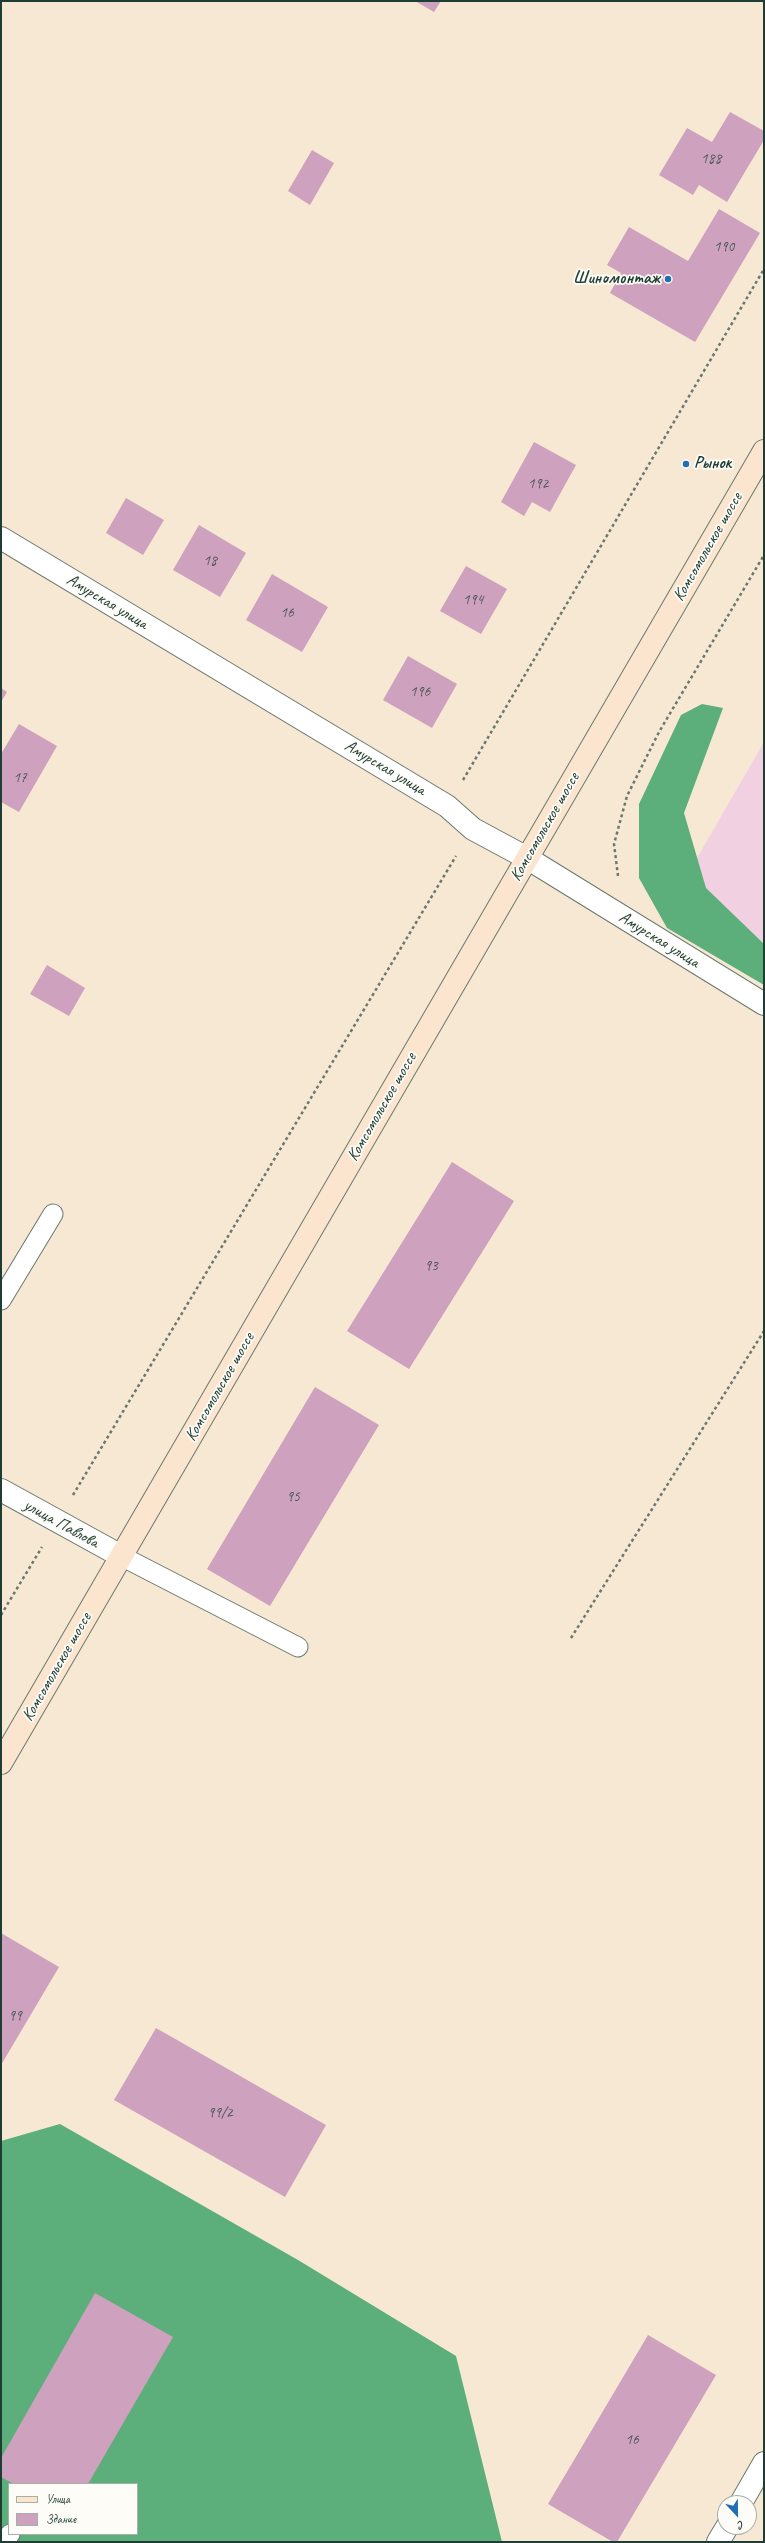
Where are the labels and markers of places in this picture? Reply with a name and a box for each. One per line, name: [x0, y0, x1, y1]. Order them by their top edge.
place label: Шиномонтаж: [573, 269, 660, 289]
marker: Шиномонтаж: [663, 274, 673, 284]
place label: Рынок: [694, 454, 731, 474]
marker: Рынок: [681, 459, 691, 469]

